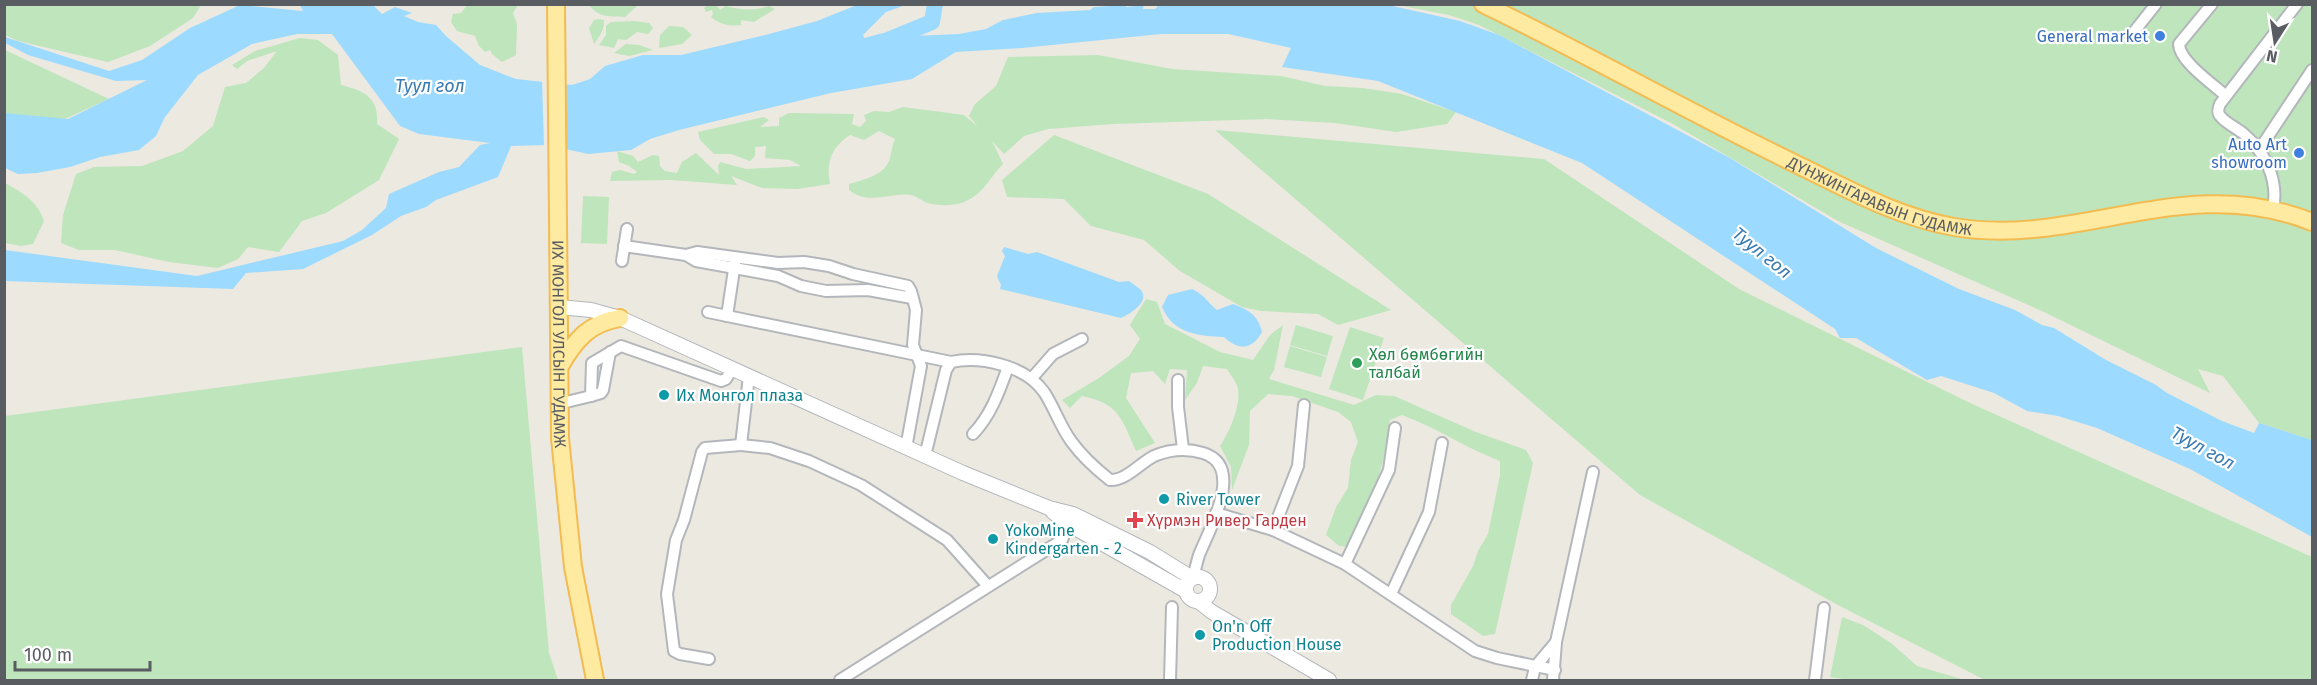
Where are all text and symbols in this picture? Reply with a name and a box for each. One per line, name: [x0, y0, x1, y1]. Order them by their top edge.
north arrow: [2245, 12, 2305, 72]
place label: General market: [2037, 27, 2148, 46]
marker: General market: [2153, 29, 2167, 43]
text: N: [2265, 46, 2279, 67]
water label: Туул гол: [395, 75, 465, 97]
place label: Auto Art showroom: [2211, 135, 2287, 172]
marker: Auto Art showroom: [2292, 146, 2306, 160]
street label: ДҮНЖИНГАРАВЫН ГУДАМЖ: [1784, 152, 1974, 239]
water label: Туул гол: [1728, 223, 1796, 283]
street label: ИХ МОНГОЛ УЛСЫН ГУДАМЖ: [548, 240, 570, 450]
place label: Хөл бөмбөгийн талбай: [1369, 345, 1484, 382]
marker: Хөл бөмбөгийн талбай: [1350, 356, 1364, 370]
place label: Их Монгол плаза: [676, 386, 803, 405]
marker: Их Монгол плаза: [657, 388, 671, 402]
water label: Туул гол: [2167, 422, 2239, 474]
place label: River Tower: [1176, 490, 1261, 509]
marker: River Tower: [1157, 492, 1171, 506]
place label: Хүрмэн Ривер Гарден: [1147, 511, 1307, 530]
marker: Хүрмэн Ривер Гарден: [1128, 513, 1142, 527]
place label: YokoMine Kindergarten - 2: [1005, 521, 1122, 558]
marker: YokoMine Kindergarten - 2: [986, 532, 1000, 546]
place label: On'n Off Production House: [1212, 617, 1342, 654]
marker: On'n Off Production House: [1193, 628, 1207, 642]
scale bar: [15, 634, 150, 672]
text: 100 m: [24, 644, 72, 666]

